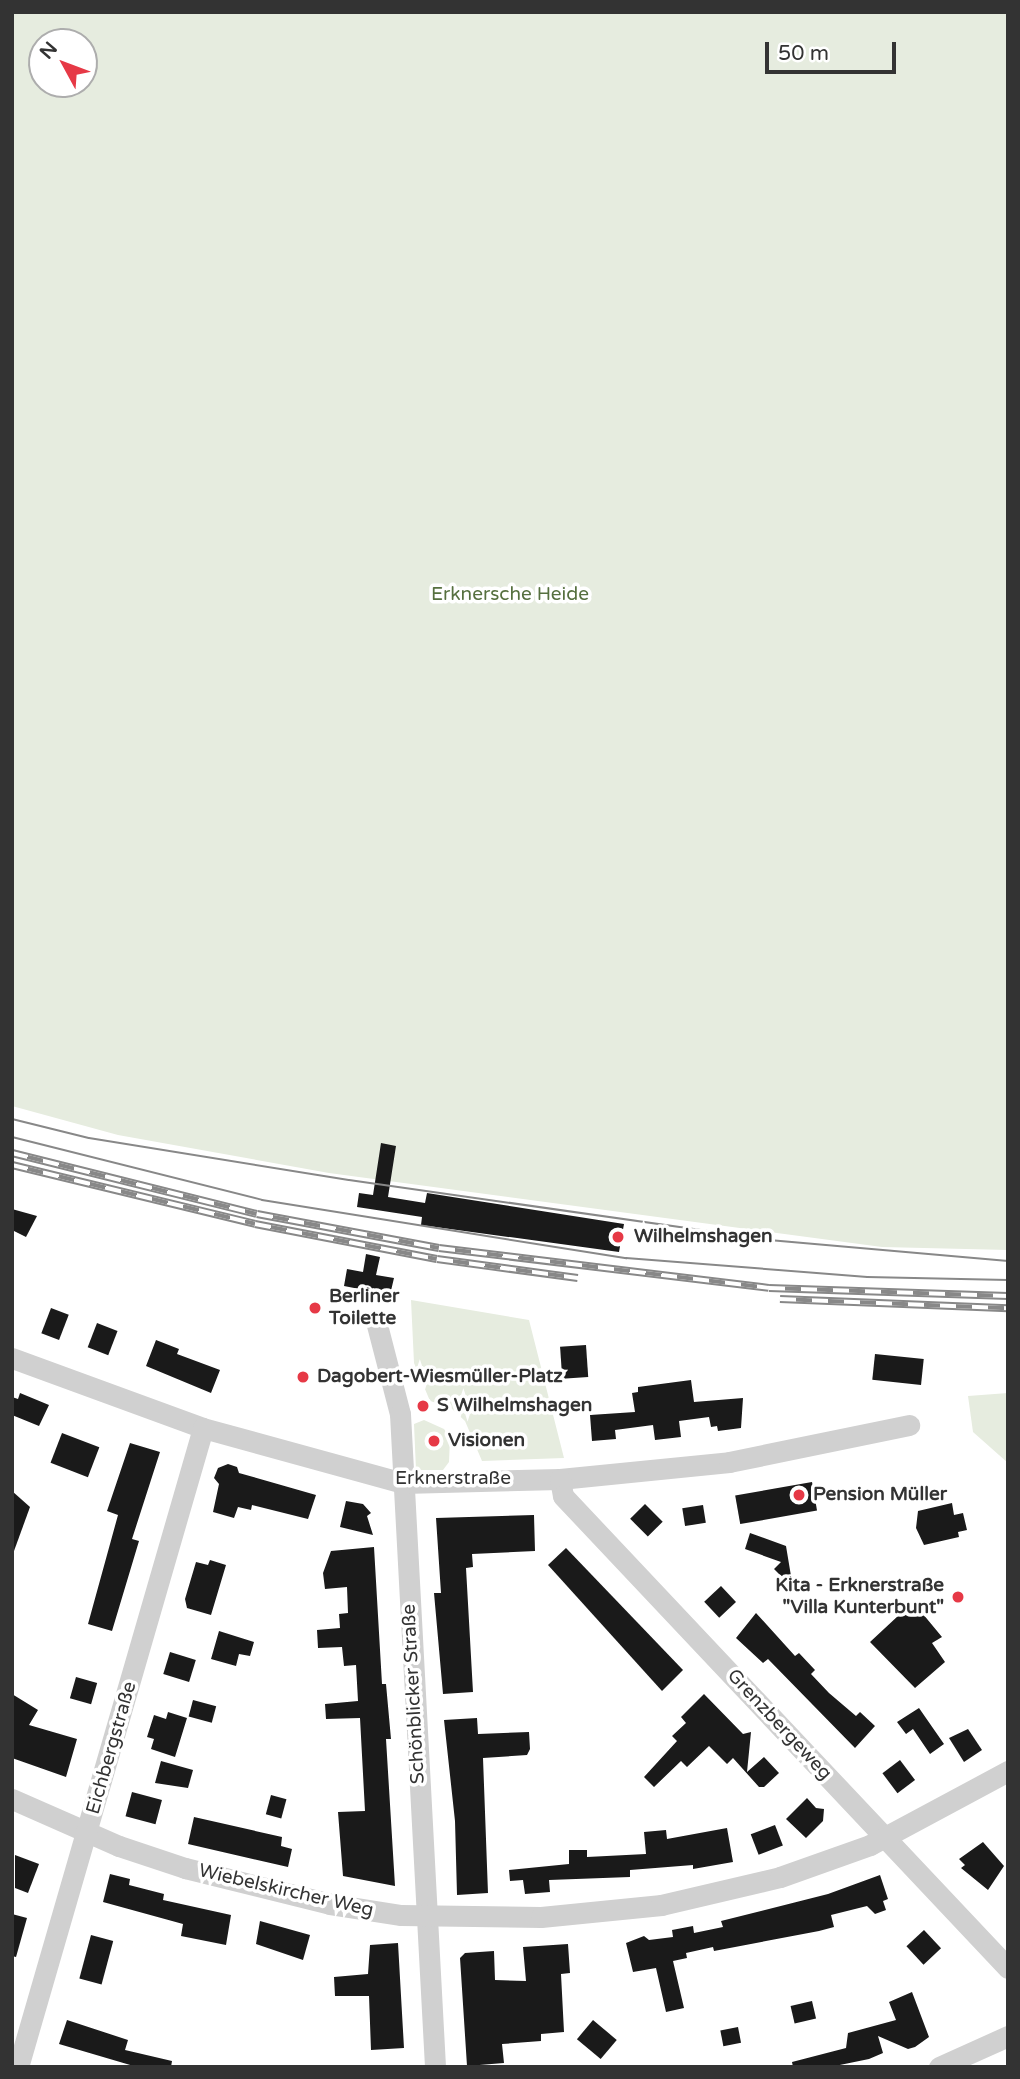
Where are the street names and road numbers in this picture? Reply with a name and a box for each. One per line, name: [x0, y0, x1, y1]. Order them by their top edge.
street label: Erknerstraße: [395, 1468, 511, 1490]
street label: Schönblicker Straße: [398, 1603, 430, 1785]
street label: Grenzbergeweg: [722, 1665, 836, 1785]
street label: Eichbergstraße: [82, 1679, 142, 1817]
street label: Wiebelskircher Weg: [196, 1860, 376, 1922]

